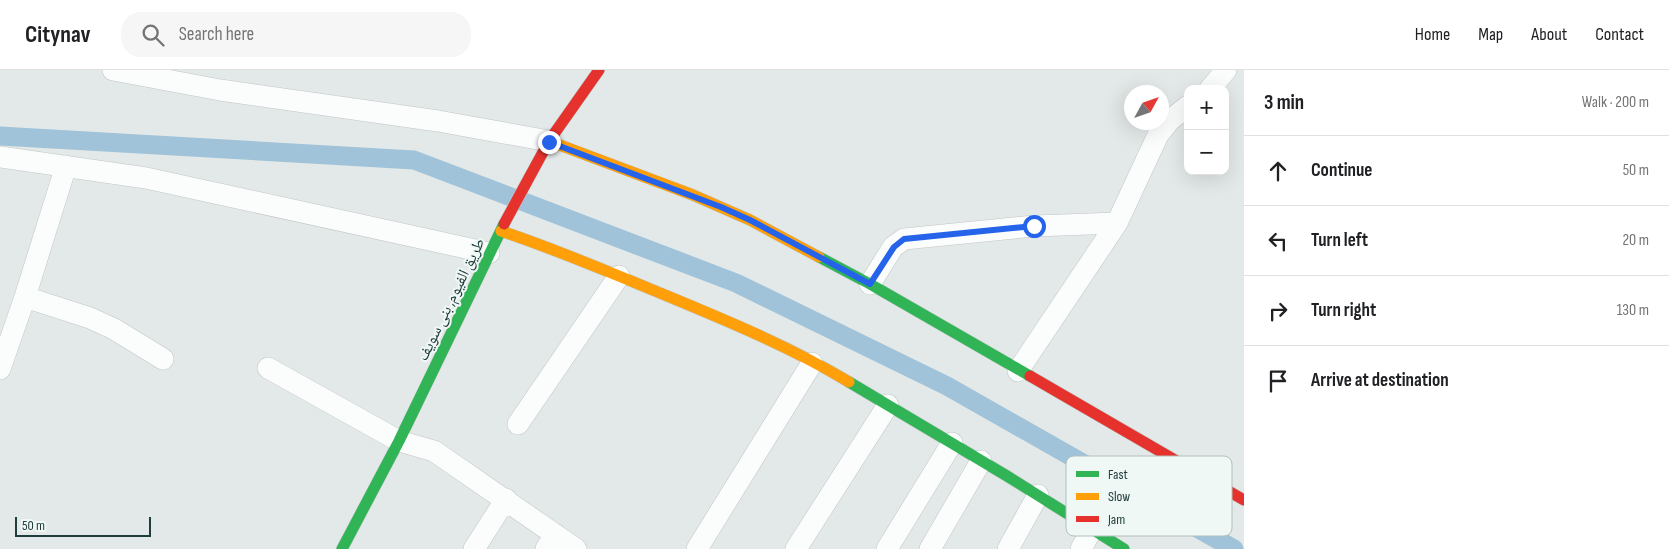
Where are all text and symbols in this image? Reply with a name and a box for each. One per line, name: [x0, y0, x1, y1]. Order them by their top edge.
search box: [121, 12, 471, 57]
text: Citynav: [25, 20, 91, 49]
icon: search: [139, 21, 167, 49]
text: Search here: [179, 23, 254, 46]
text: Home: [1415, 24, 1450, 45]
text: Map: [1478, 24, 1503, 45]
text: About: [1531, 24, 1567, 45]
text: Contact: [1595, 24, 1644, 45]
north arrow: [1124, 85, 1169, 130]
map controls: [1184, 85, 1229, 175]
button: +: [1184, 85, 1229, 130]
text: 3 min: [1264, 90, 1304, 115]
text: Walk · 200 m: [1582, 93, 1649, 112]
button: −: [1184, 130, 1229, 175]
route end: [538, 131, 561, 154]
icon: ahead: [1264, 157, 1292, 185]
text: Continue: [1311, 159, 1372, 182]
text: 50 m: [1623, 161, 1649, 180]
route start: [1023, 215, 1046, 238]
icon: left: [1264, 227, 1292, 255]
text: Turn left: [1311, 229, 1368, 252]
text: 20 m: [1622, 231, 1649, 250]
street label: طريق الفيوم, بنى سويف: [413, 235, 489, 364]
icon: right: [1264, 297, 1292, 325]
text: Turn right: [1311, 299, 1376, 322]
text: 130 m: [1617, 301, 1649, 320]
icon: arrive: [1264, 367, 1292, 395]
text: Arrive at destination: [1311, 369, 1449, 392]
legend: [1066, 456, 1232, 536]
text: Fast: [1108, 466, 1128, 483]
text: Slow: [1108, 488, 1130, 505]
text: Jam: [1107, 511, 1125, 528]
scale bar: [15, 514, 151, 537]
text: 50 m: [22, 517, 45, 534]

